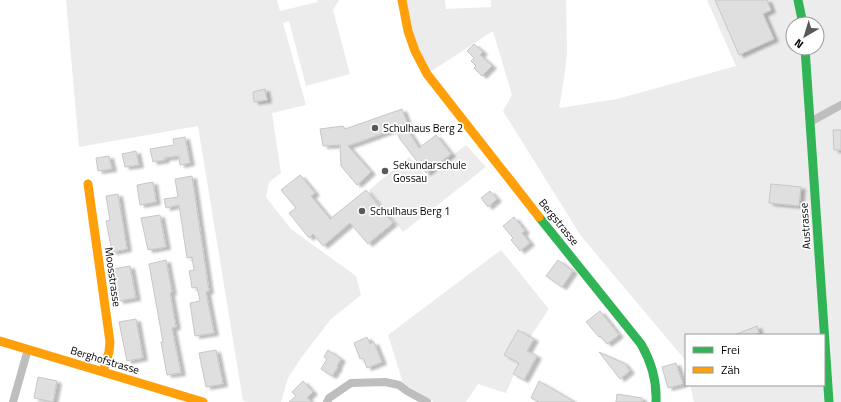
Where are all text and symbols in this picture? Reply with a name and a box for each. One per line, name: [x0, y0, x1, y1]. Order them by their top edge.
north arrow: [785, 16, 825, 56]
text: N: [791, 35, 807, 53]
place label: Schulhaus Berg 2: [383, 120, 463, 136]
marker: Schulhaus Berg 2: [370, 123, 380, 133]
place label: Sekundarschule Gossau: [393, 157, 467, 186]
marker: Sekundarschule Gossau: [380, 166, 390, 176]
street label: Bergstrasse: [535, 195, 583, 249]
street label: Austrasse: [795, 202, 815, 250]
place label: Schulhaus Berg 1: [370, 203, 450, 219]
marker: Schulhaus Berg 1: [357, 206, 367, 216]
street label: Moosstrasse: [101, 246, 125, 308]
legend: [685, 334, 825, 386]
text: Frei: [721, 340, 740, 359]
street label: Berghofstrasse: [69, 342, 142, 378]
text: Zäh: [721, 360, 740, 379]

